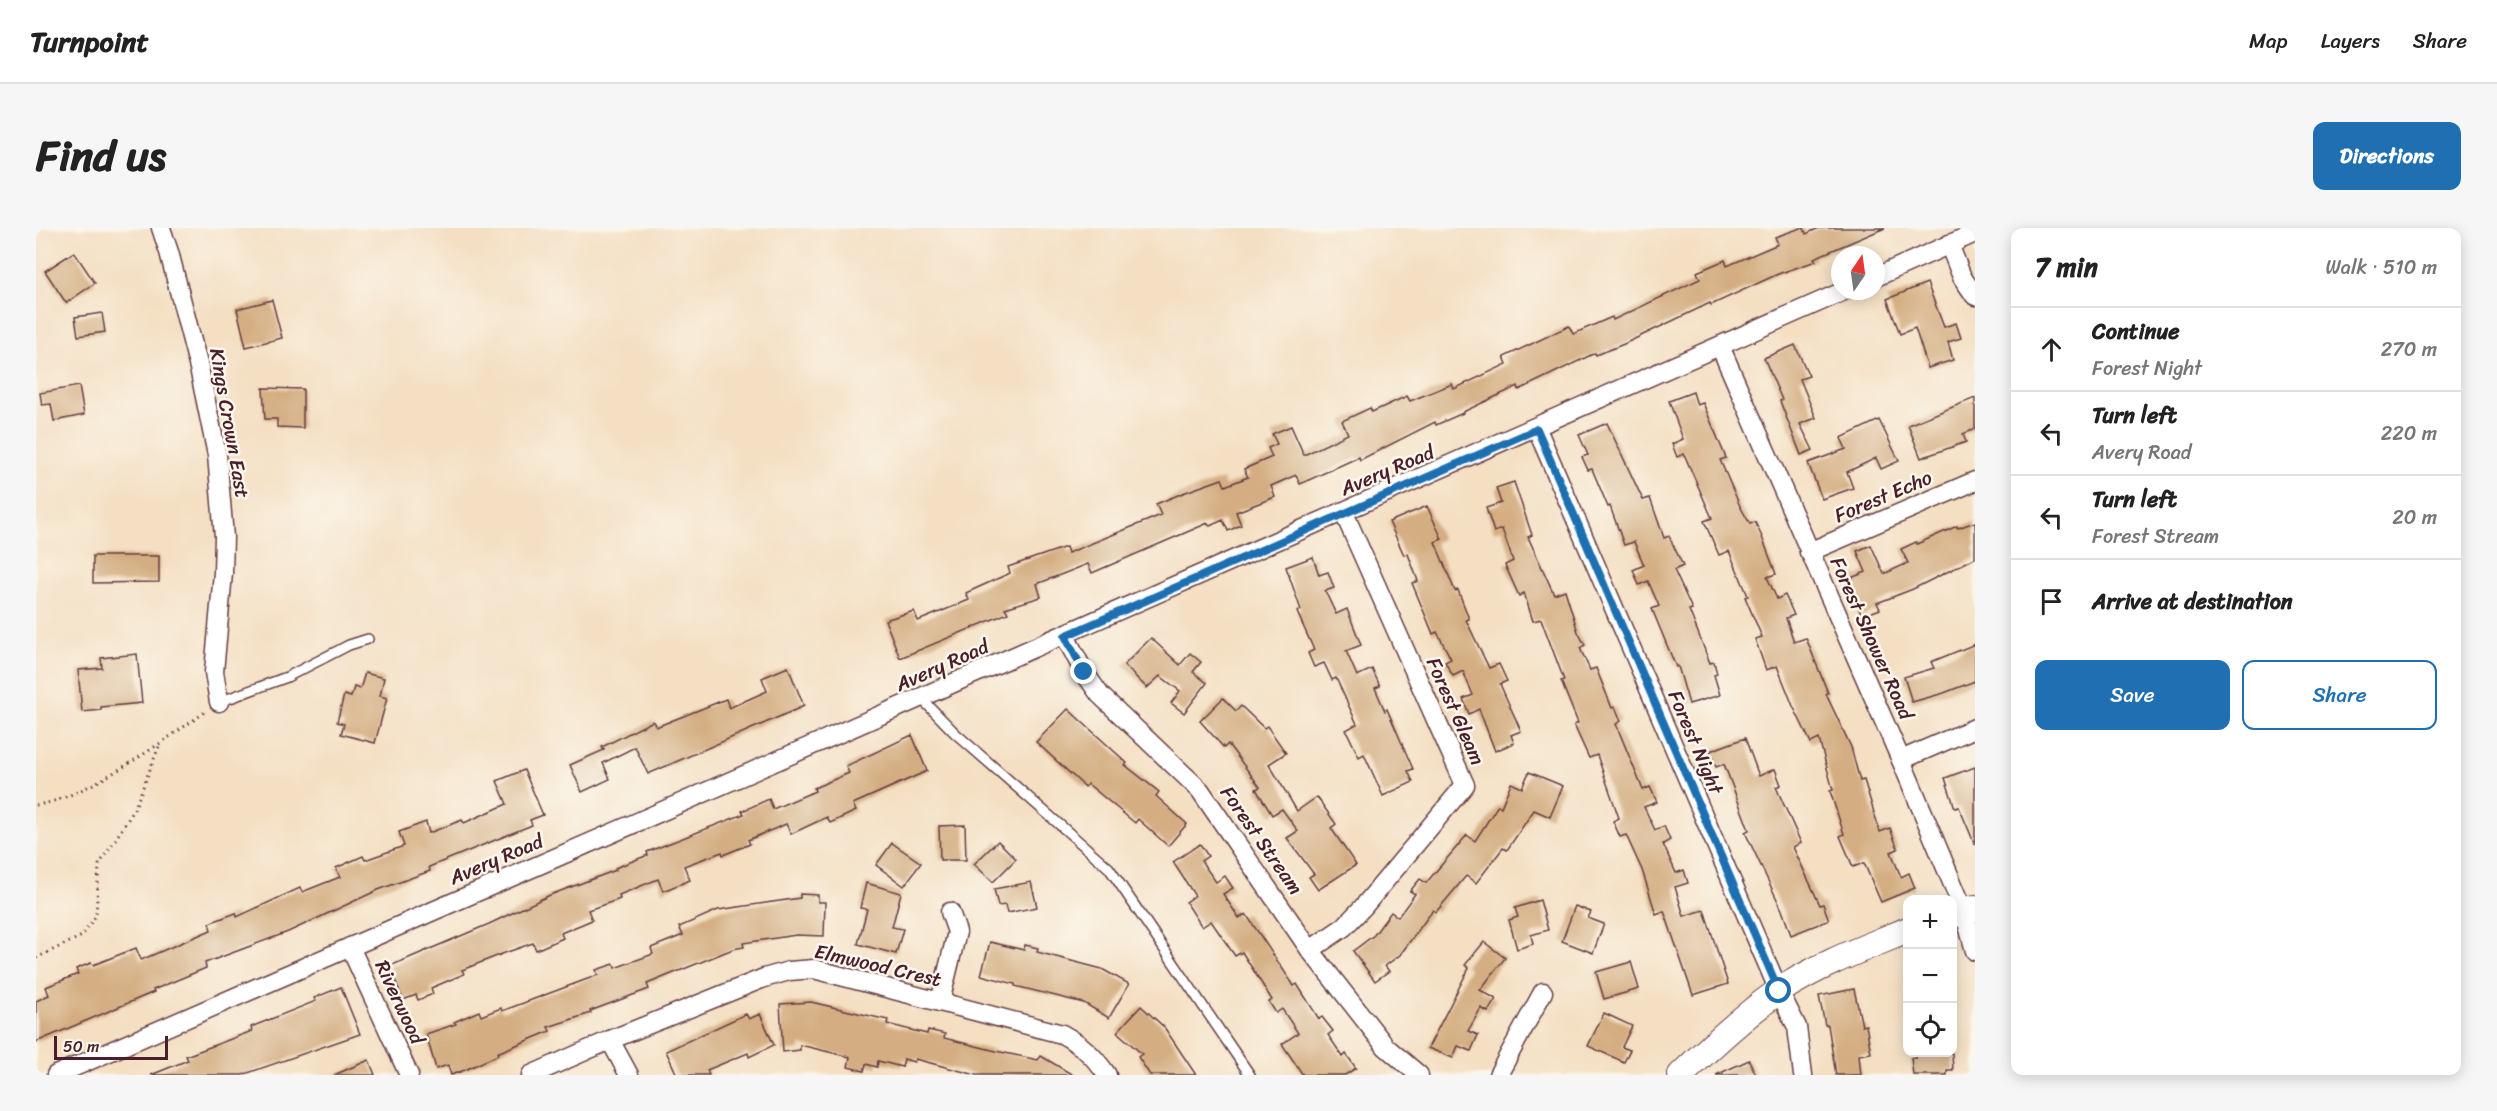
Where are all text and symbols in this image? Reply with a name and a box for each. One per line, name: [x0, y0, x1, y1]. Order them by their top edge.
text: Turnpoint: [30, 17, 149, 66]
text: Map: [2249, 22, 2288, 60]
text: Layers: [2321, 22, 2380, 60]
text: Share: [2413, 22, 2467, 60]
text: Find us: [36, 119, 166, 193]
button: Directions: [2313, 122, 2461, 190]
text: 7 min: [2035, 244, 2098, 290]
north arrow: [1831, 246, 1885, 300]
text: Walk · 510 m: [2325, 250, 2437, 285]
text: Continue: [2092, 312, 2180, 351]
text: 270 m: [2381, 332, 2437, 367]
icon: ahead: [2035, 333, 2068, 366]
street label: Kings Crown East: [199, 345, 260, 501]
text: Forest Night: [2092, 351, 2202, 386]
text: Turn left: [2092, 396, 2177, 435]
text: 220 m: [2381, 416, 2437, 451]
icon: left: [2035, 417, 2068, 450]
street label: Avery Road: [1334, 434, 1441, 506]
text: Avery Road: [2092, 435, 2191, 470]
street label: Forest Echo: [1829, 460, 1938, 533]
text: Turn left: [2092, 480, 2177, 519]
text: 20 m: [2392, 500, 2437, 535]
icon: left: [2035, 501, 2068, 534]
text: Forest Stream: [2092, 519, 2219, 554]
street label: Forest Shower Road: [1820, 551, 1924, 727]
text: Arrive at destination: [2092, 582, 2293, 621]
icon: arrive: [2035, 585, 2068, 618]
street label: Avery Road: [889, 629, 996, 702]
street label: Forest Gleam: [1416, 651, 1495, 771]
route end: [1070, 658, 1096, 684]
button: Save: [2035, 660, 2230, 730]
button: Share: [2242, 660, 2437, 730]
street label: Forest Night: [1658, 685, 1734, 801]
street label: Forest Stream: [1211, 778, 1312, 902]
street label: Avery Road: [443, 823, 550, 895]
map controls: [1903, 895, 1957, 1057]
button: +: [1903, 895, 1957, 949]
street label: Elmwood Crest: [811, 934, 945, 997]
button: −: [1903, 949, 1957, 1003]
street label: Riverwood: [365, 954, 435, 1052]
route start: [1765, 977, 1791, 1003]
button: locate: [1903, 1003, 1957, 1057]
text: 50 m: [63, 1032, 99, 1061]
scale bar: [54, 1033, 168, 1060]

